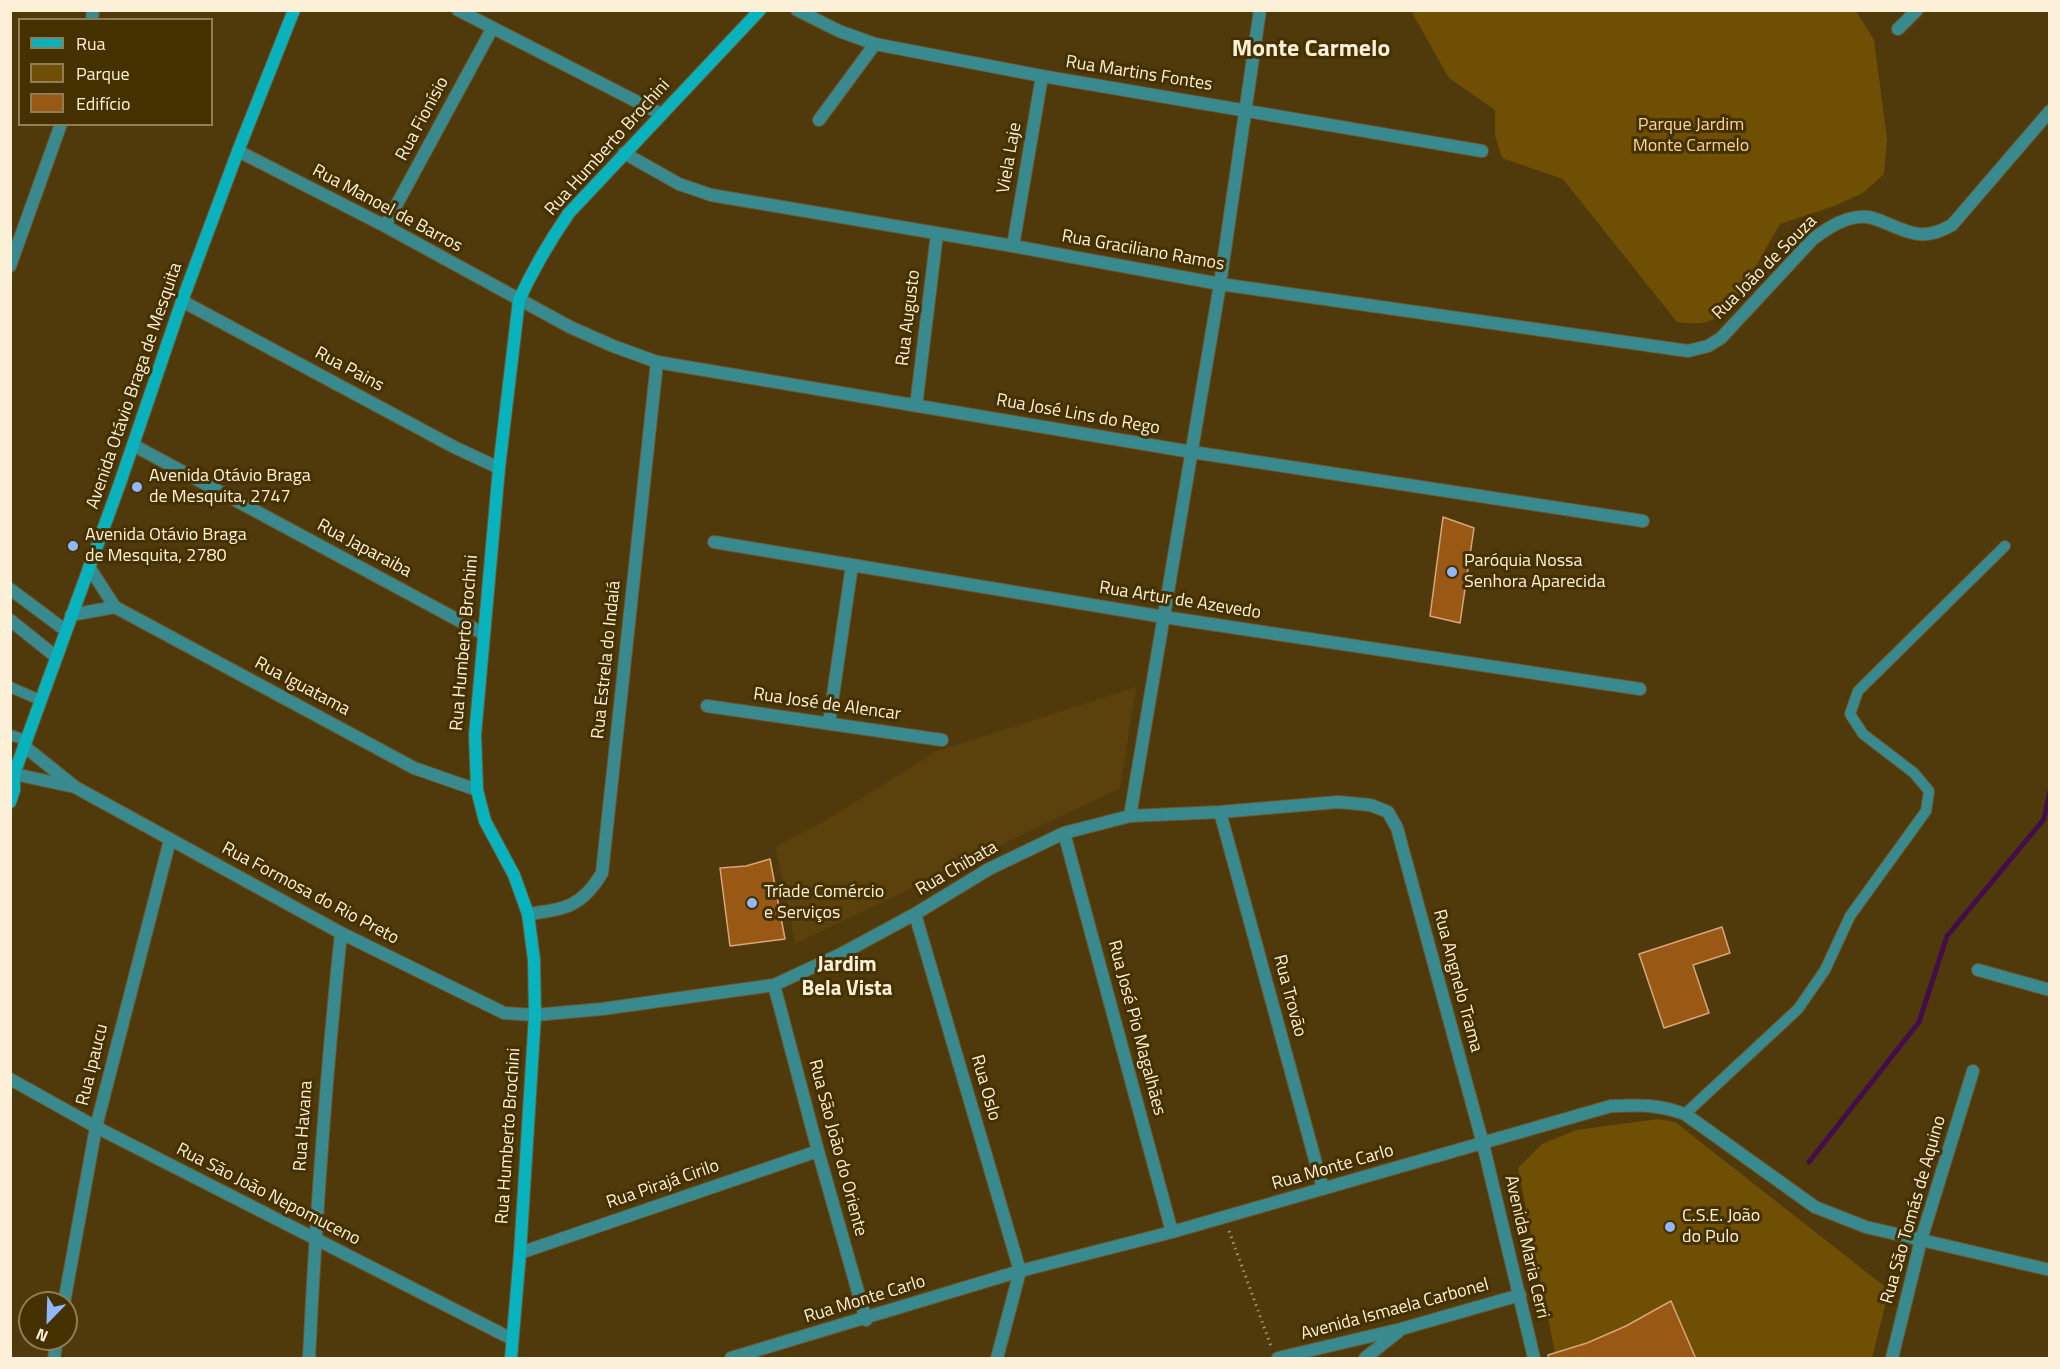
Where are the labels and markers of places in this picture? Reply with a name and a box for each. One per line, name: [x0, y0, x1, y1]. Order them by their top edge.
place label: Avenida Otávio Braga de Mesquita, 2747: [149, 466, 311, 508]
marker: Avenida Otávio Braga de Mesquita, 2747: [130, 480, 144, 494]
place label: Avenida Otávio Braga de Mesquita, 2780: [85, 525, 247, 568]
marker: Avenida Otávio Braga de Mesquita, 2780: [66, 539, 80, 553]
place label: Paróquia Nossa Senhora Aparecida: [1464, 551, 1606, 594]
marker: Paróquia Nossa Senhora Aparecida: [1445, 565, 1459, 579]
place label: Tríade Comércio e Serviços: [764, 882, 884, 924]
marker: Tríade Comércio e Serviços: [745, 896, 759, 910]
place label: C.S.E. João do Pulo: [1682, 1206, 1760, 1248]
marker: C.S.E. João do Pulo: [1663, 1220, 1677, 1234]

